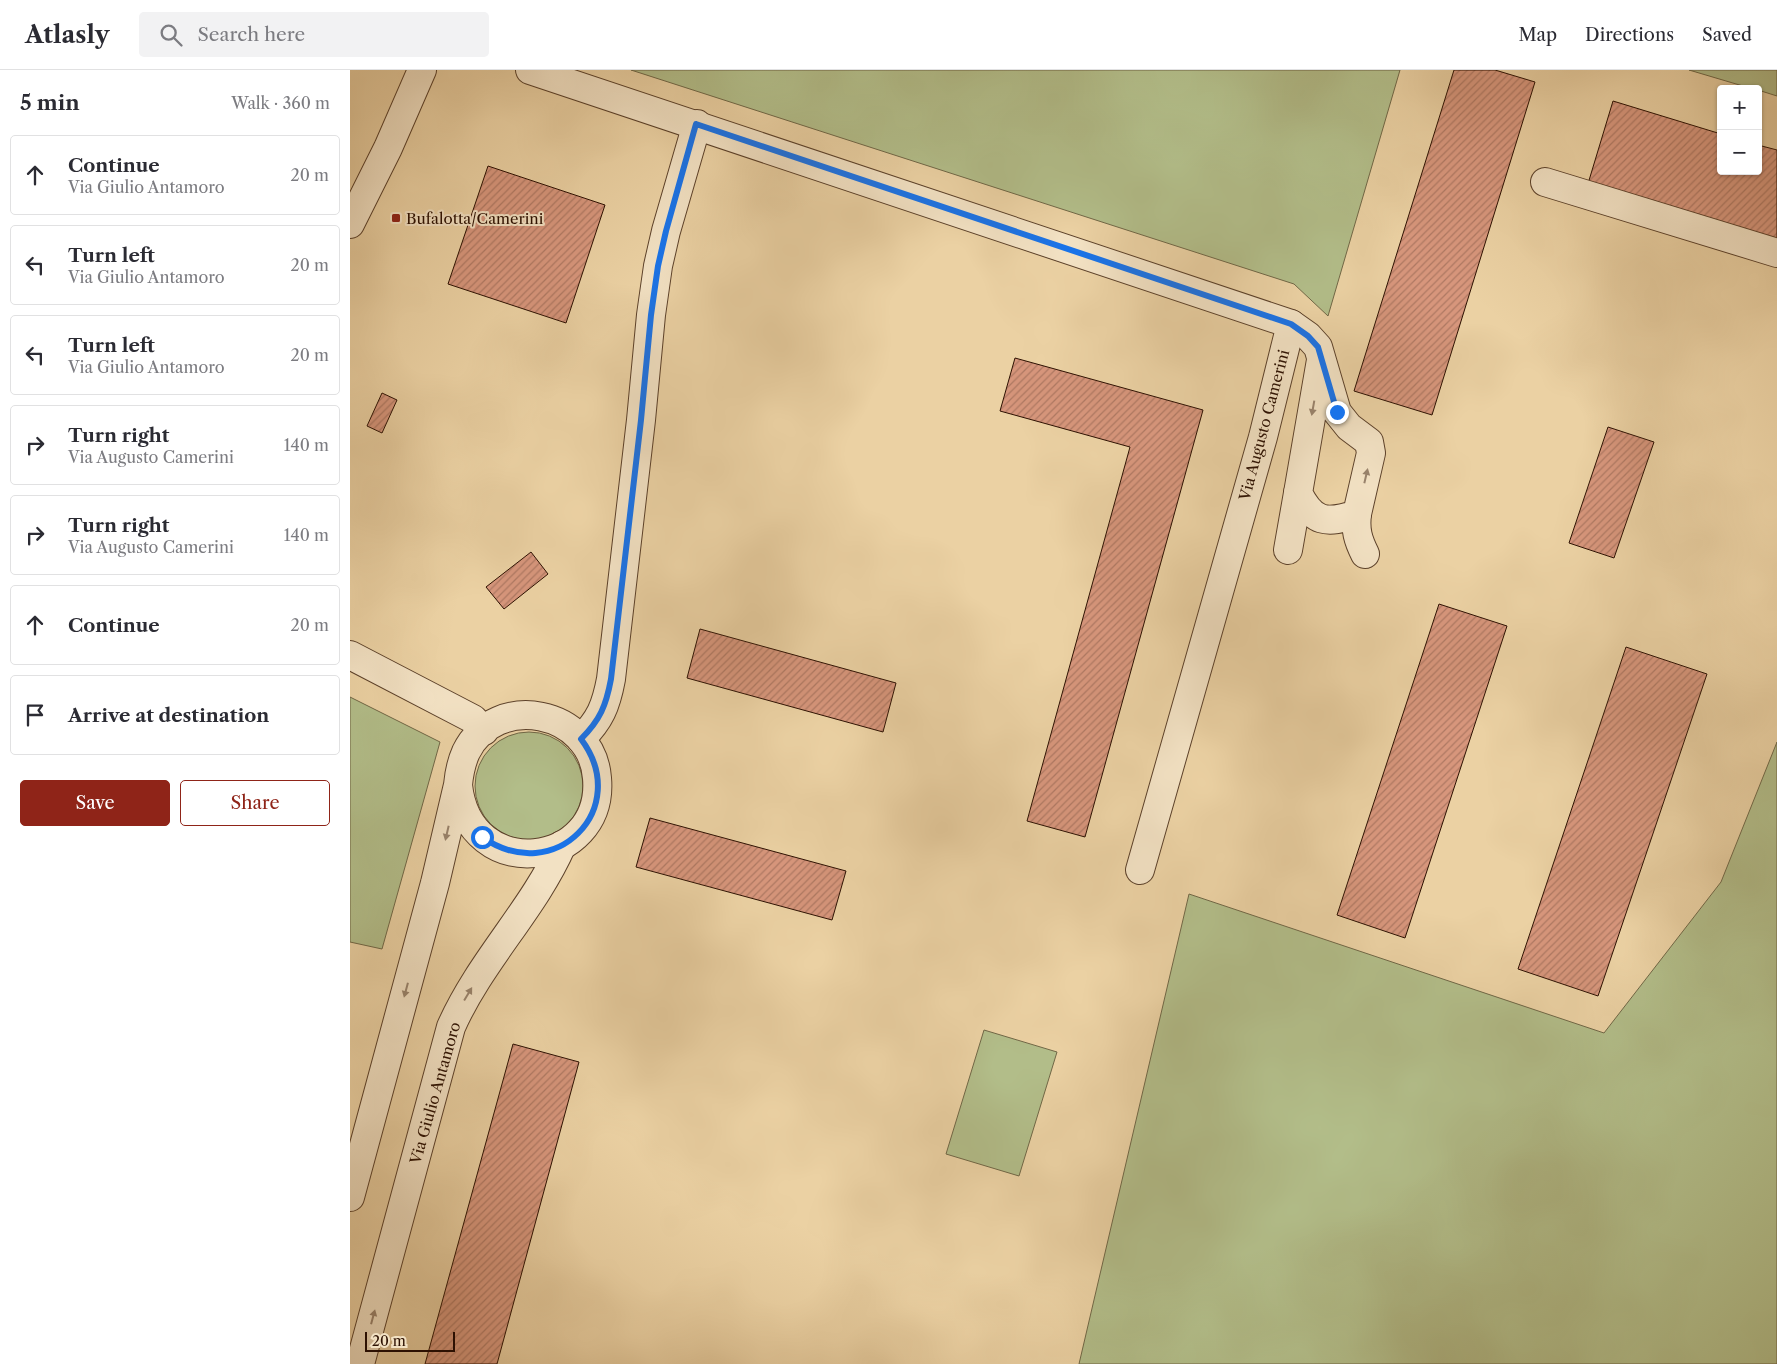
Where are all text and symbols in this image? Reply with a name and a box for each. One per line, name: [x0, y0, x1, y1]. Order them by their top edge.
search box: [139, 12, 489, 57]
text: Atlasly: [25, 20, 109, 49]
icon: search: [157, 21, 185, 49]
text: Search here: [197, 23, 305, 46]
text: Map: [1518, 24, 1557, 46]
text: Directions: [1585, 24, 1674, 46]
text: Saved: [1702, 24, 1752, 46]
map controls: [1717, 85, 1762, 175]
button: +: [1717, 85, 1762, 130]
text: 5 min: [20, 90, 80, 115]
text: Walk · 360 m: [231, 93, 330, 113]
button: −: [1717, 130, 1762, 175]
text: Continue: [68, 154, 160, 177]
icon: ahead: [21, 161, 49, 189]
text: 20 m: [290, 165, 329, 185]
text: Via Giulio Antamoro: [68, 177, 225, 197]
place label: Bufalotta/Camerini: [406, 209, 544, 228]
marker: Bufalotta/Camerini: [390, 212, 402, 224]
text: Turn left: [68, 244, 155, 267]
icon: left: [21, 251, 49, 279]
text: 20 m: [290, 255, 329, 275]
text: Via Giulio Antamoro: [68, 267, 225, 287]
text: Turn left: [68, 334, 155, 357]
icon: left: [21, 341, 49, 369]
text: 20 m: [290, 345, 329, 365]
street label: Via Augusto Camerini: [1234, 347, 1293, 503]
text: Via Giulio Antamoro: [68, 357, 225, 377]
one-way arrow: [1308, 400, 1316, 416]
route end: [1326, 401, 1349, 424]
text: Turn right: [68, 424, 169, 447]
icon: right: [21, 431, 49, 459]
text: 140 m: [284, 435, 329, 455]
text: Via Augusto Camerini: [68, 447, 234, 467]
one-way arrow: [1362, 468, 1370, 484]
text: Turn right: [68, 514, 169, 537]
icon: right: [21, 521, 49, 549]
text: 140 m: [284, 525, 329, 545]
text: Via Augusto Camerini: [68, 537, 234, 557]
icon: ahead: [21, 611, 49, 639]
text: Continue: [68, 614, 160, 637]
text: 20 m: [290, 615, 329, 635]
icon: arrive: [21, 701, 49, 729]
text: Arrive at destination: [68, 704, 269, 727]
button: Save: [20, 780, 170, 826]
button: Share: [180, 780, 330, 826]
one-way arrow: [443, 825, 451, 840]
route start: [471, 826, 494, 849]
one-way arrow: [402, 983, 410, 998]
one-way arrow: [464, 988, 473, 1001]
street label: Via Giulio Antamoro: [405, 1020, 464, 1167]
one-way arrow: [369, 1309, 377, 1325]
scale bar: [365, 1329, 455, 1352]
text: 20 m: [372, 1332, 406, 1350]

